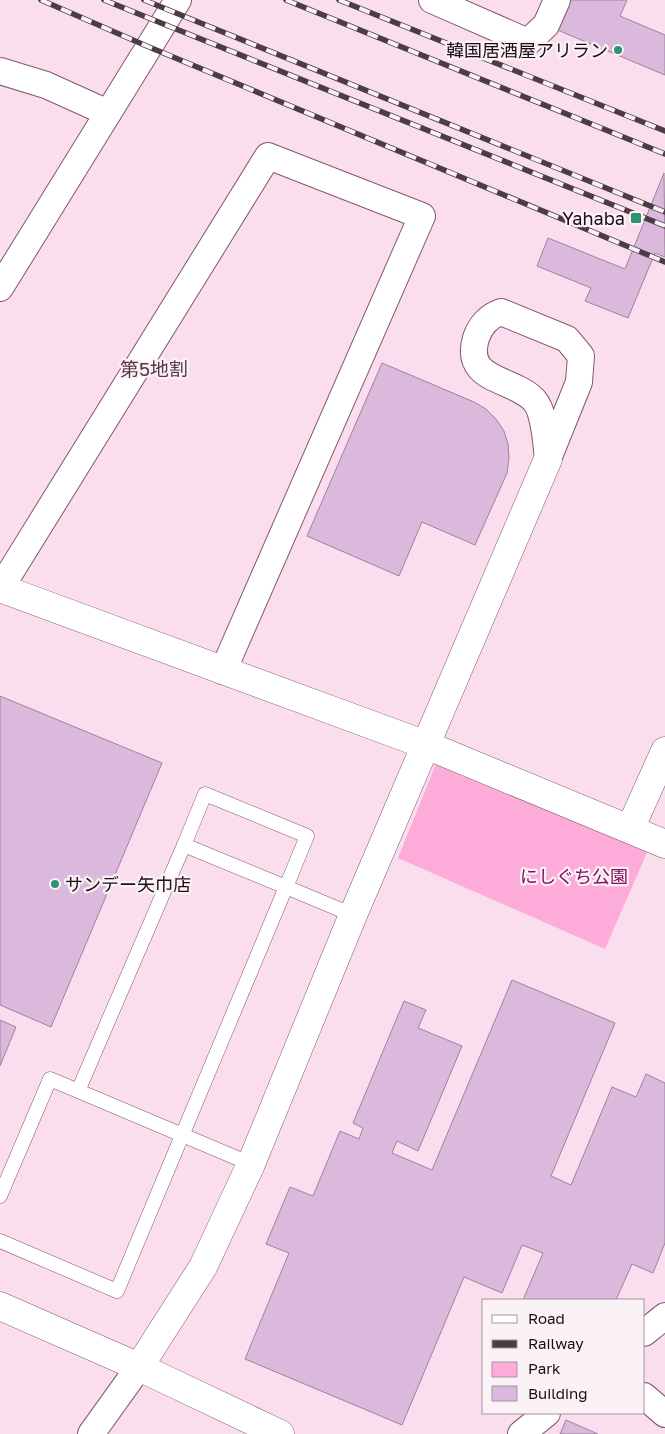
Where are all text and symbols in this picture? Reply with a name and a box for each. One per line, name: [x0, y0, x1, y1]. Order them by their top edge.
place label: 韓国居酒屋アリラン: [446, 39, 608, 61]
marker: 韓国居酒屋アリラン: [612, 44, 624, 56]
place label: Yahaba: [562, 207, 625, 229]
marker: Yahaba: [629, 211, 643, 225]
district label: 第5地割: [120, 357, 188, 380]
park label: にしぐち公園: [520, 865, 628, 887]
place label: サンデー矢巾店: [65, 873, 191, 895]
marker: サンデー矢巾店: [49, 878, 61, 890]
legend: [482, 1299, 645, 1414]
text: Road: [528, 1309, 565, 1327]
text: Railway: [528, 1334, 584, 1352]
text: Park: [528, 1359, 561, 1377]
text: Building: [528, 1384, 588, 1402]

